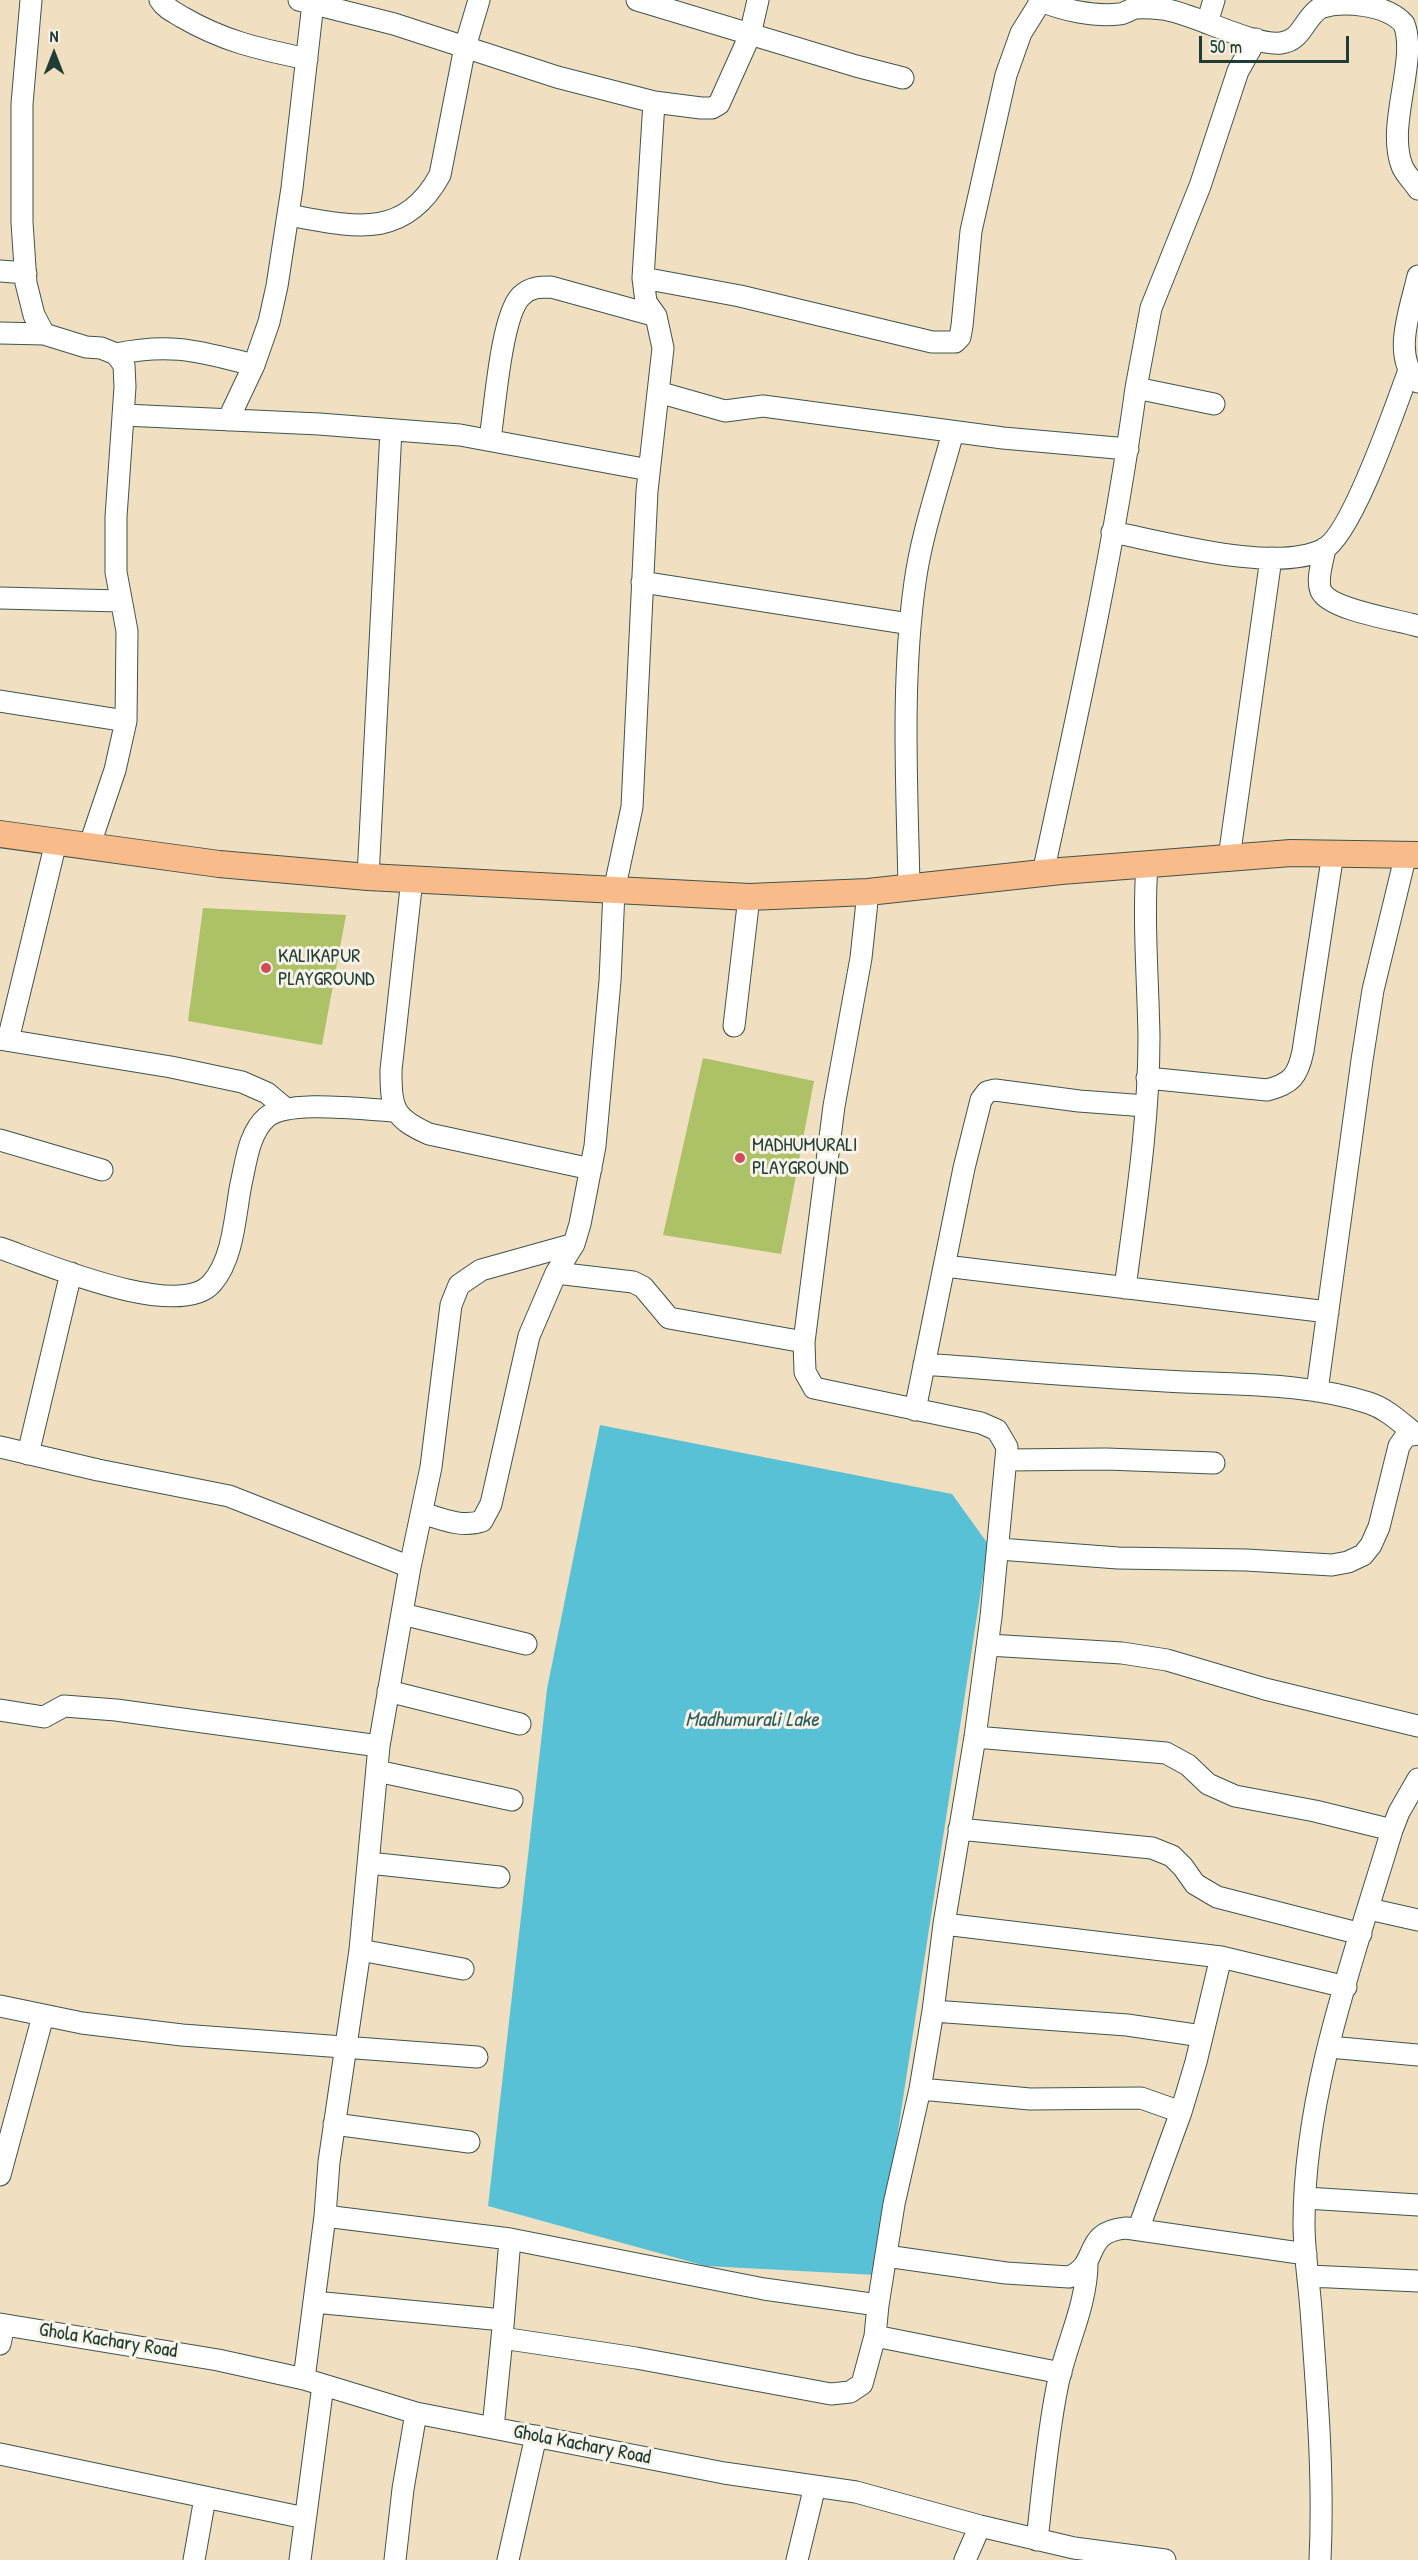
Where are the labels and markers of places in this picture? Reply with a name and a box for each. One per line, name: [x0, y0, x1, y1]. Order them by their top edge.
place label: KALIKAPUR PLAYGROUND: [278, 945, 375, 992]
marker: KALIKAPUR PLAYGROUND: [259, 961, 273, 975]
place label: MADHUMURALI PLAYGROUND: [752, 1134, 857, 1181]
marker: MADHUMURALI PLAYGROUND: [733, 1151, 747, 1165]

